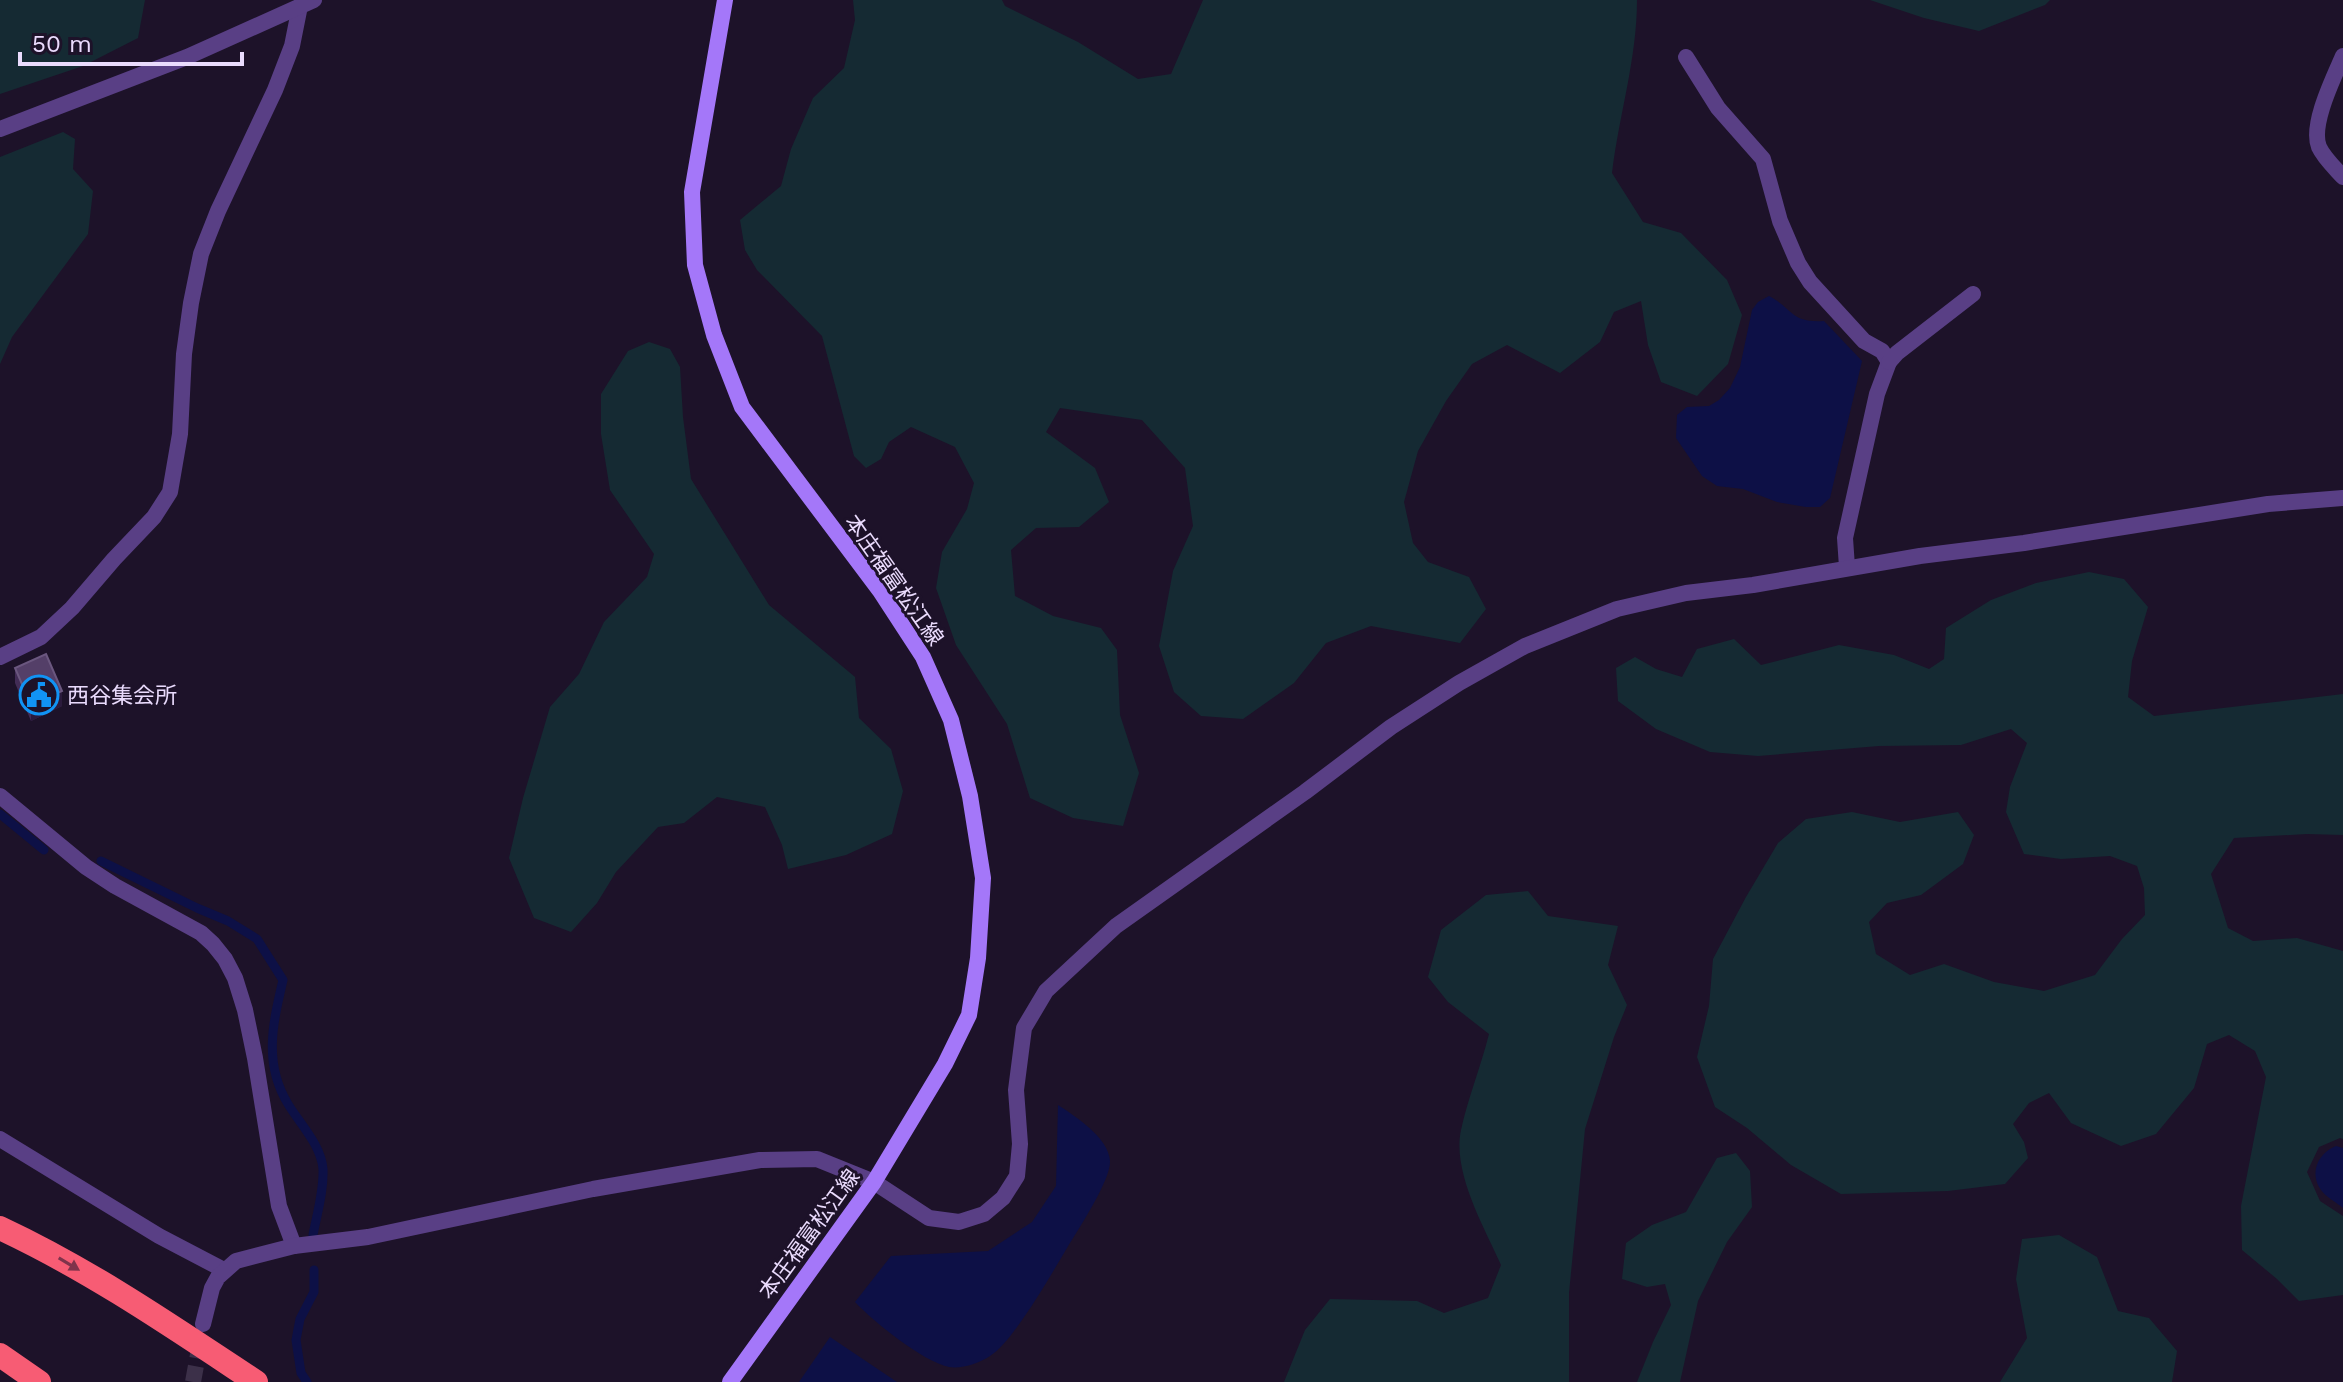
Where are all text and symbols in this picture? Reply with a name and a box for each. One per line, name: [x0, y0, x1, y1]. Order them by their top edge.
scale bar: [20, 16, 242, 66]
text: 50 m: [32, 30, 92, 58]
street label: 本庄福富松江線: [840, 510, 948, 650]
public building icon: 西谷集会所: [18, 674, 60, 716]
place label: 西谷集会所: [67, 683, 177, 708]
street label: 本庄福富松江線: [754, 1164, 864, 1304]
one-way arrow: [58, 1257, 80, 1271]

